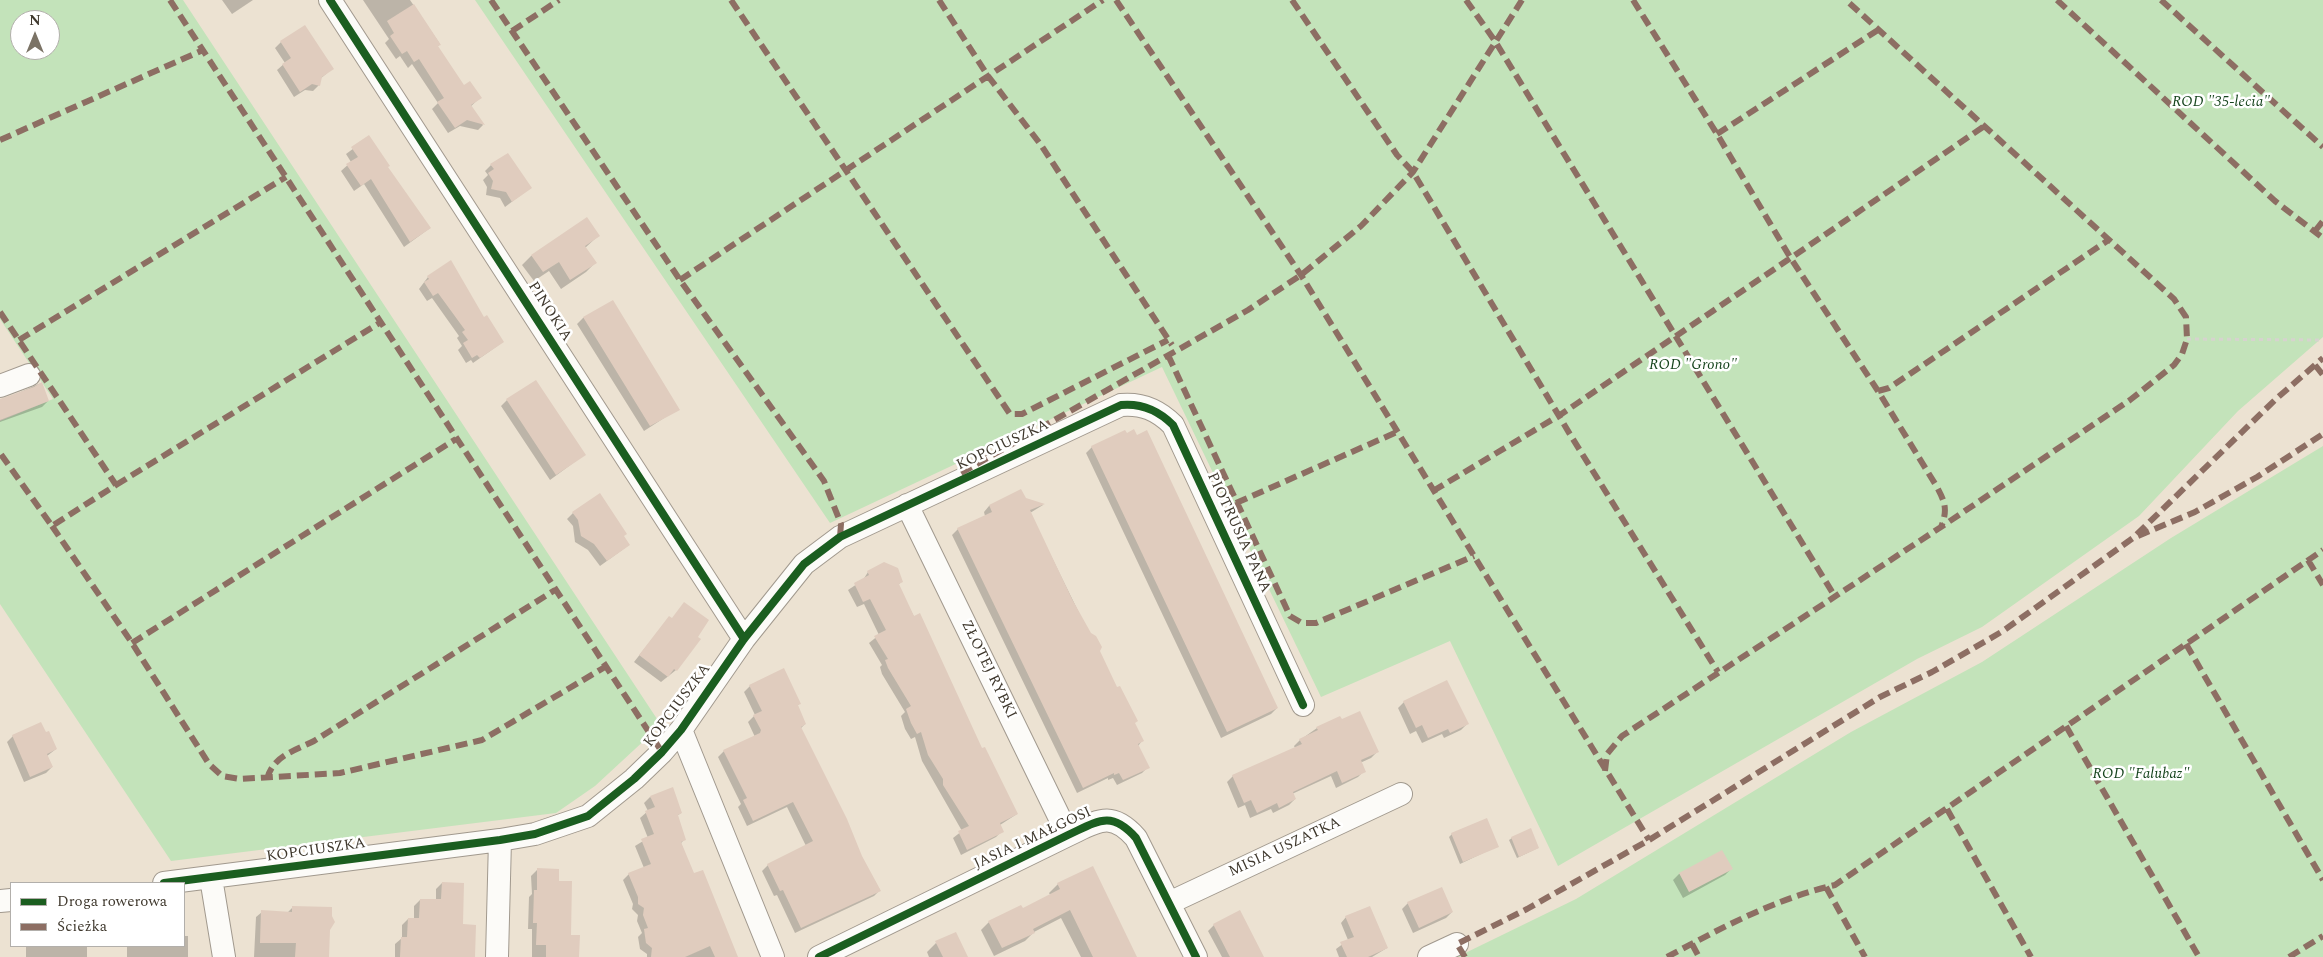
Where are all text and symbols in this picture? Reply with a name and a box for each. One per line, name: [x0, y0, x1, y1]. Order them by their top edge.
north arrow: [10, 10, 60, 60]
text: N: [29, 10, 41, 31]
park label: ROD "35-lecia": [2172, 94, 2270, 112]
street label: PINOKIA: [523, 279, 575, 345]
park label: ROD "Grono": [1649, 357, 1737, 375]
street label: KOPCIUSZKA: [954, 417, 1052, 475]
street label: PIOTRUSIA PANA: [1202, 470, 1274, 596]
street label: ZŁOTEJ RYBKI: [956, 618, 1020, 722]
street label: KOPCIUSZKA: [641, 661, 715, 751]
park label: ROD "Falubaz": [2093, 766, 2189, 784]
street label: JASIA I MAŁGOSI: [971, 804, 1095, 874]
street label: MISIA USZATKA: [1226, 814, 1344, 882]
street label: KOPCIUSZKA: [265, 835, 367, 867]
legend: [10, 882, 185, 947]
text: Droga rowerowa: [57, 890, 167, 913]
text: Ścieżka: [57, 915, 107, 938]

